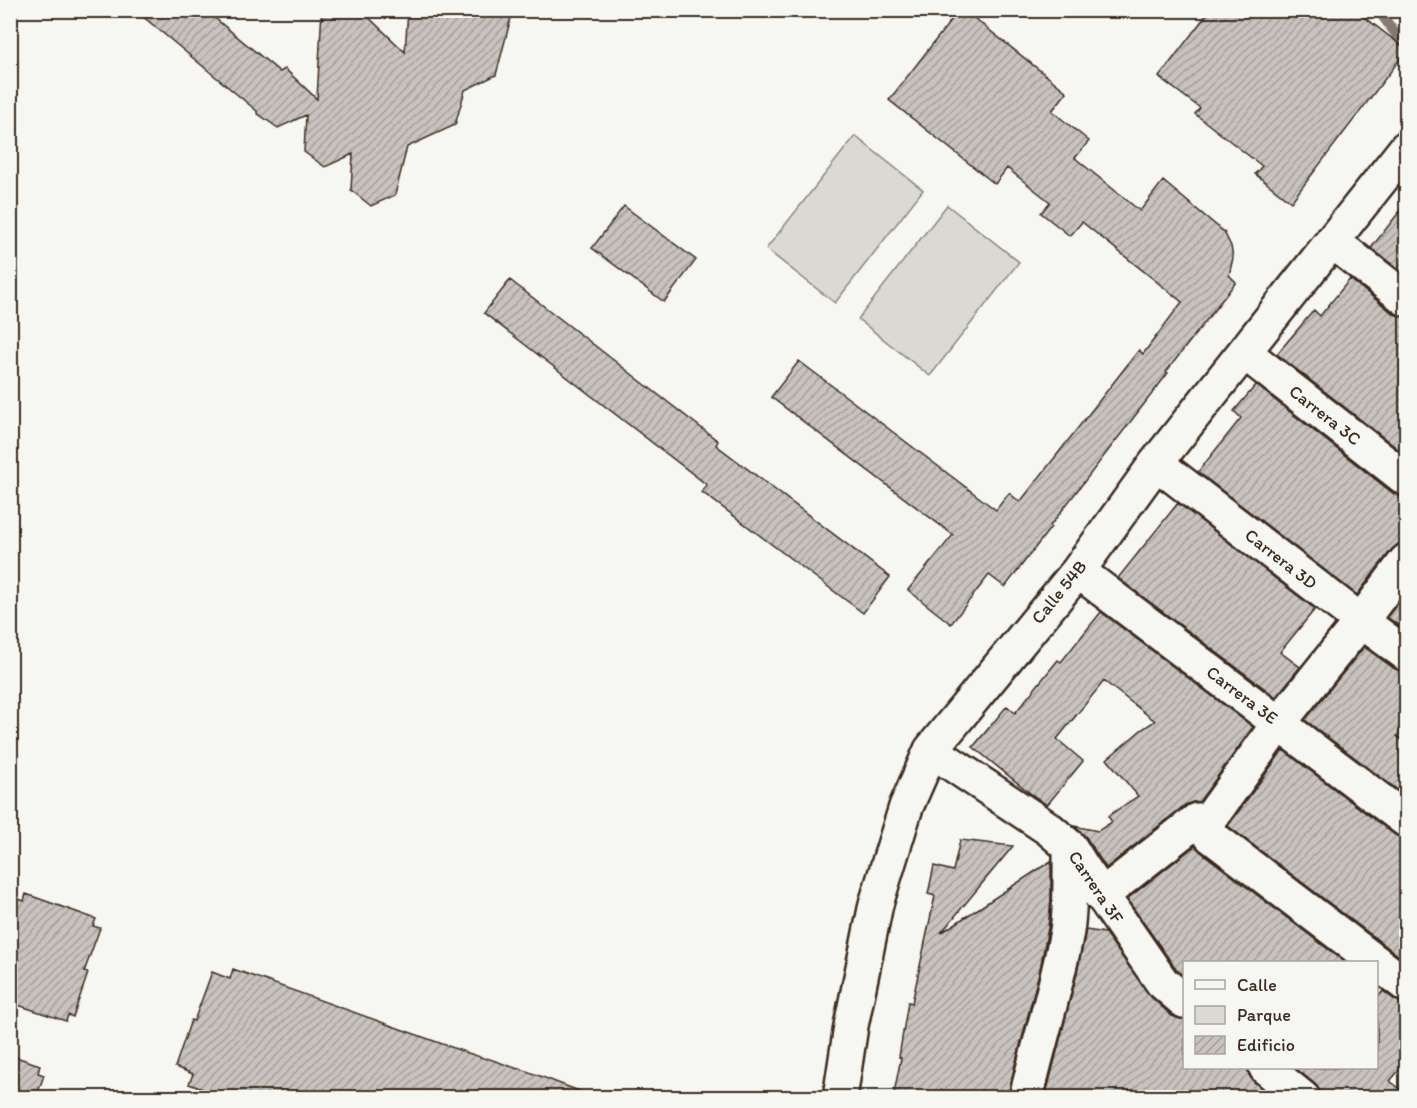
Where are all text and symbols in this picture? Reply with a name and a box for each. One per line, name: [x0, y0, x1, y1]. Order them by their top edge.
street label: Carrera 3C: [1285, 380, 1365, 450]
street label: Carrera 3D: [1240, 524, 1322, 594]
street label: Calle 54B: [1027, 556, 1091, 628]
street label: Carrera 3E: [1202, 661, 1282, 729]
street label: Carrera 3F: [1064, 846, 1129, 928]
legend: [1183, 961, 1378, 1069]
text: Calle: [1237, 974, 1277, 996]
text: Parque: [1237, 1004, 1291, 1026]
text: Edificio: [1237, 1034, 1295, 1056]

